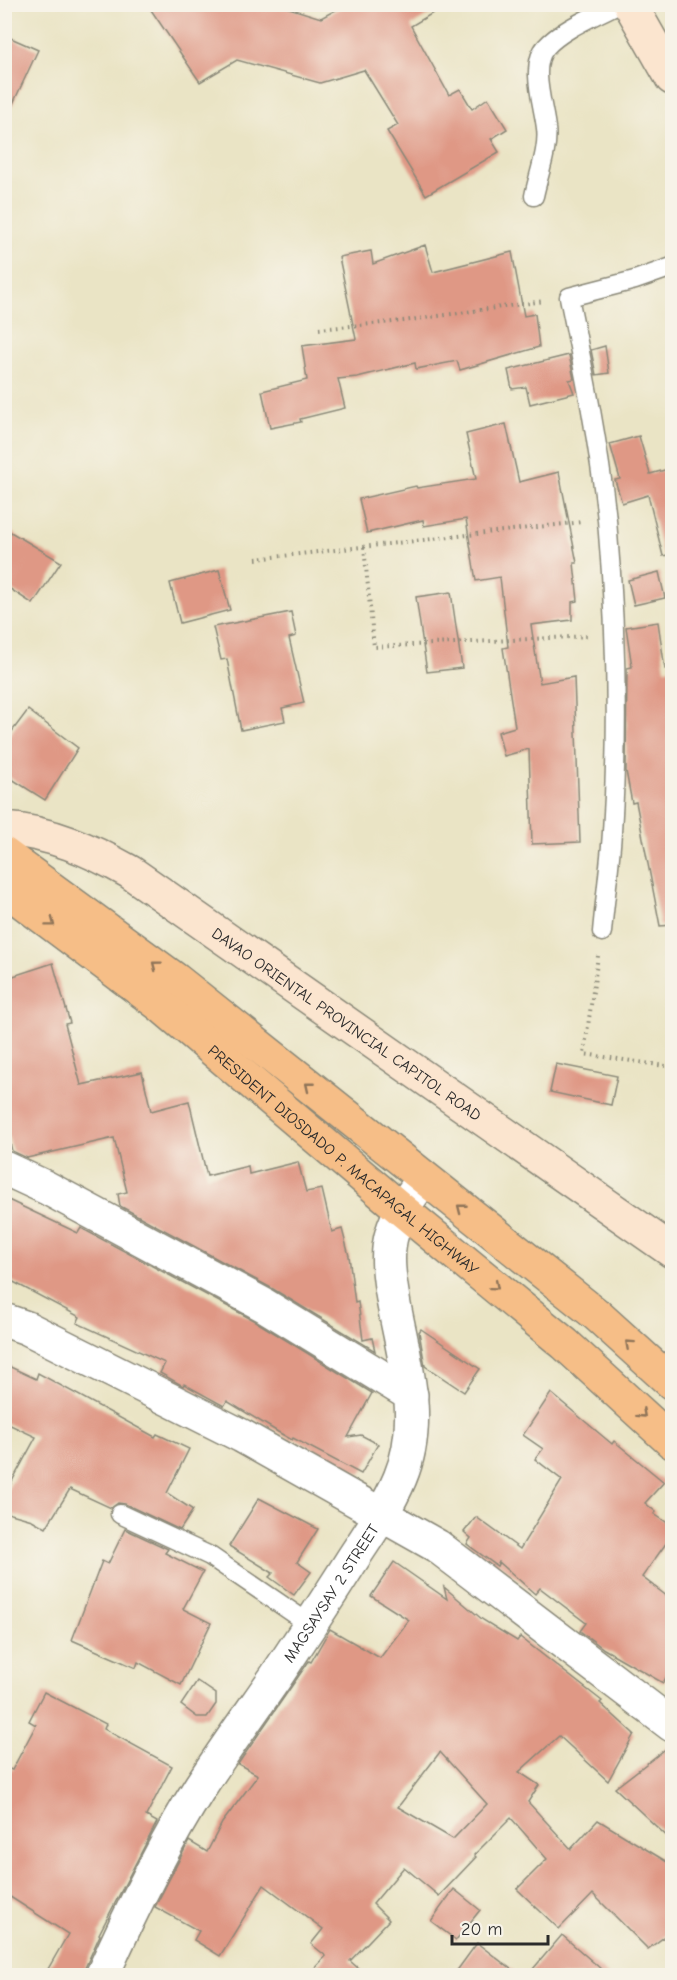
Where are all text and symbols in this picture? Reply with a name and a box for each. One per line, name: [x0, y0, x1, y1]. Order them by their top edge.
one-way arrow: [45, 916, 56, 927]
street label: DAVAO ORIENTAL PROVINCIAL CAPITOL ROAD: [208, 924, 484, 1125]
one-way arrow: [152, 961, 163, 972]
street label: PRESIDENT DIOSDADO P. MACAPAGAL HIGHWAY: [204, 1042, 482, 1279]
one-way arrow: [305, 1083, 316, 1094]
one-way arrow: [457, 1204, 468, 1215]
one-way arrow: [488, 1279, 499, 1290]
one-way arrow: [625, 1340, 636, 1351]
one-way arrow: [635, 1407, 645, 1418]
street label: MAGSAYSAY 2 STREET: [280, 1521, 383, 1666]
scale bar: [452, 1908, 548, 1946]
text: 20 m: [461, 1919, 502, 1940]

